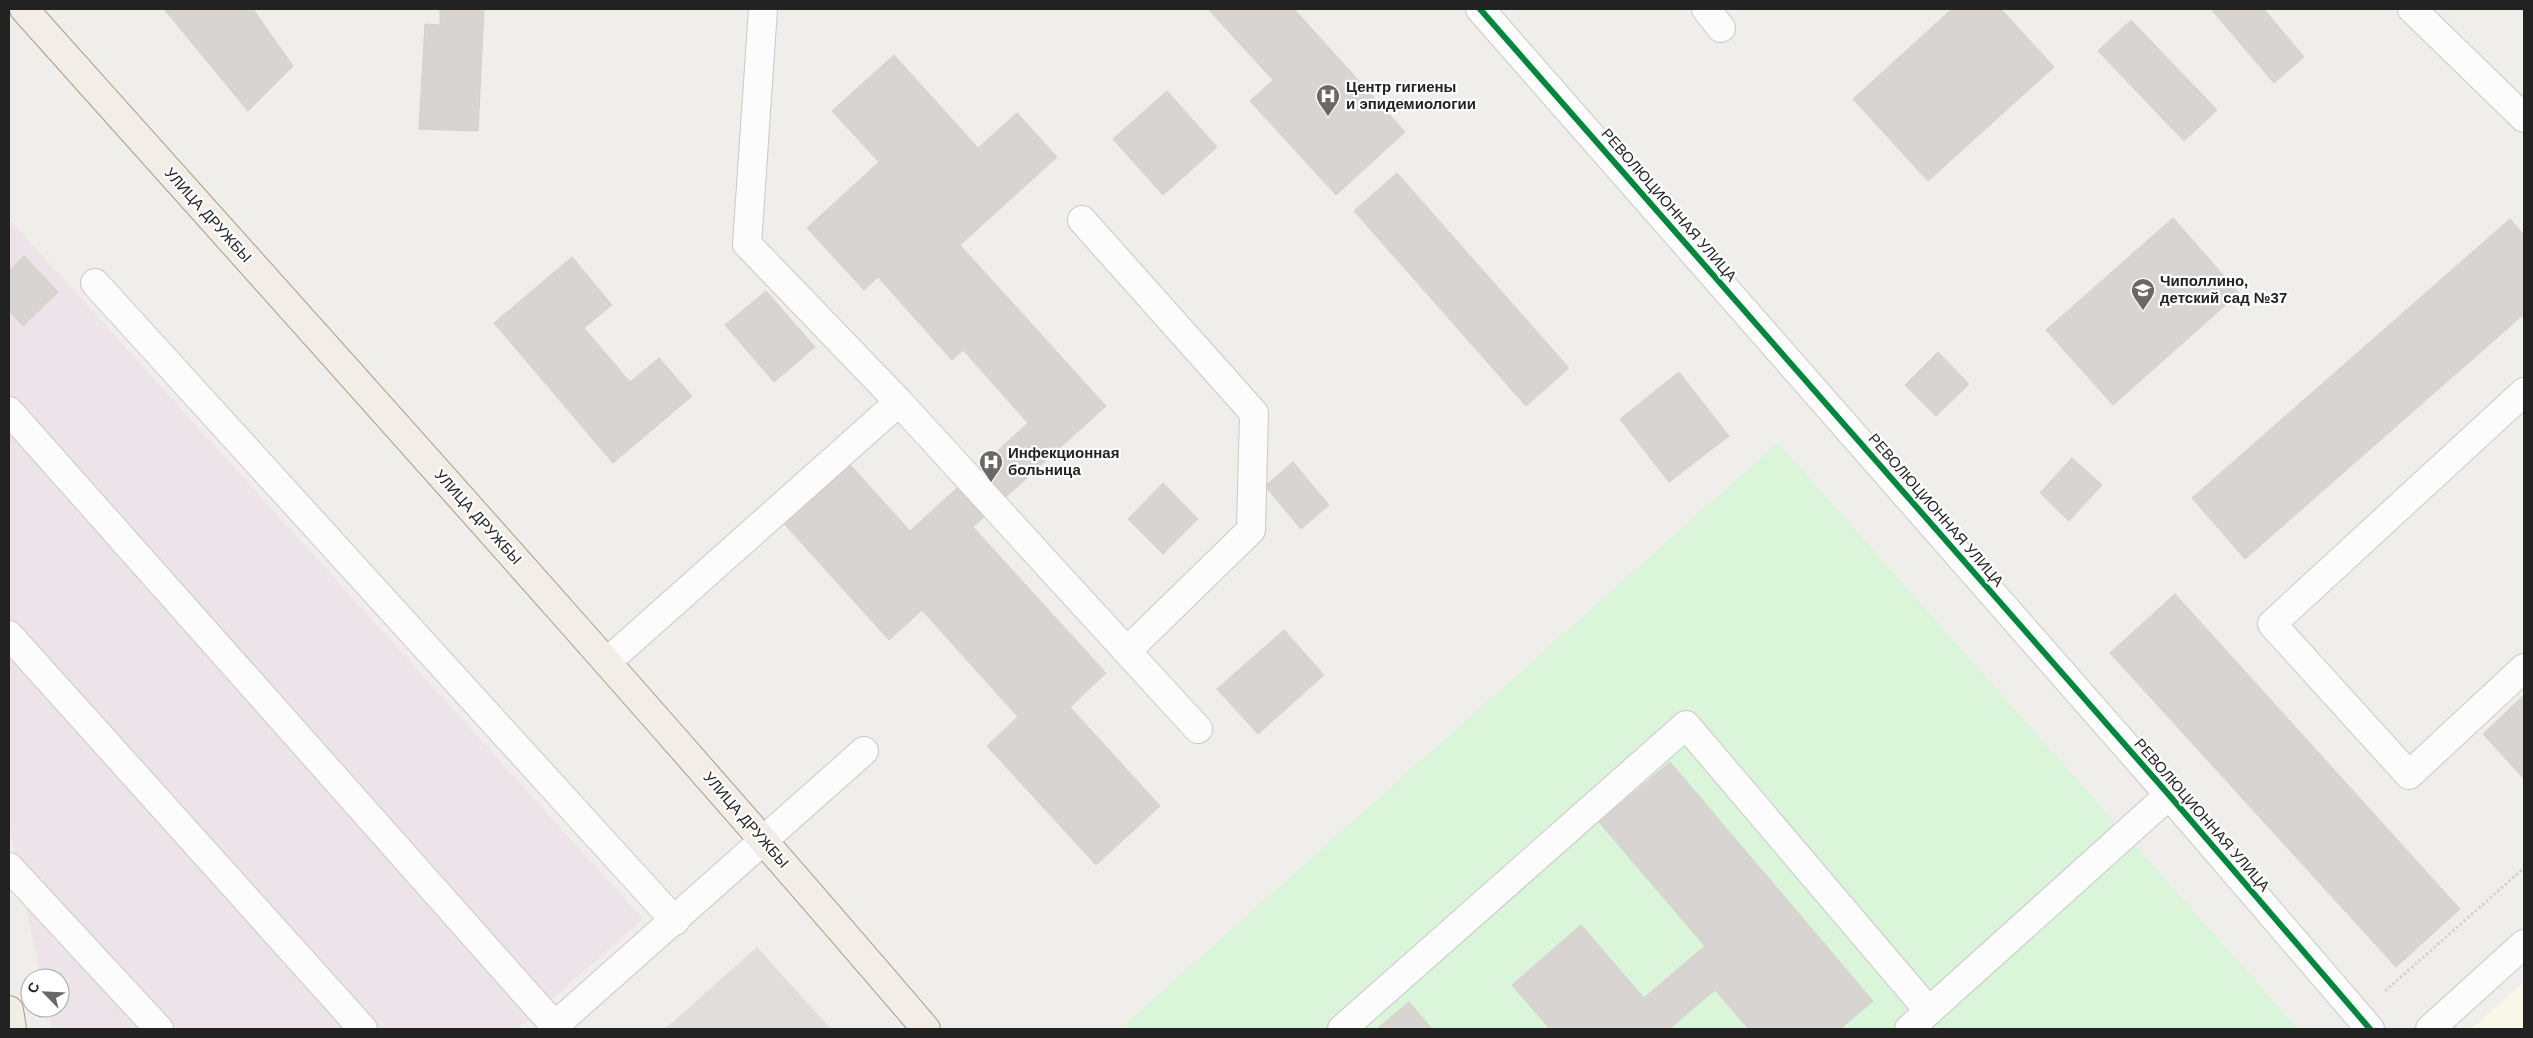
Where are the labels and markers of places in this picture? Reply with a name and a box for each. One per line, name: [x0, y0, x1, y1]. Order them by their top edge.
place label: Центр гигиены и эпидемиологии: [1346, 78, 1476, 112]
hospital icon: Центр гигиены и эпидемиологии: [1315, 83, 1341, 117]
place label: Чиполлино, детский сад №37: [2160, 272, 2287, 306]
school or university icon: Чиполлино, детский сад №37: [2130, 277, 2156, 311]
place label: Инфекционная больница: [1008, 444, 1119, 478]
hospital icon: Инфекционная больница: [978, 449, 1004, 483]

